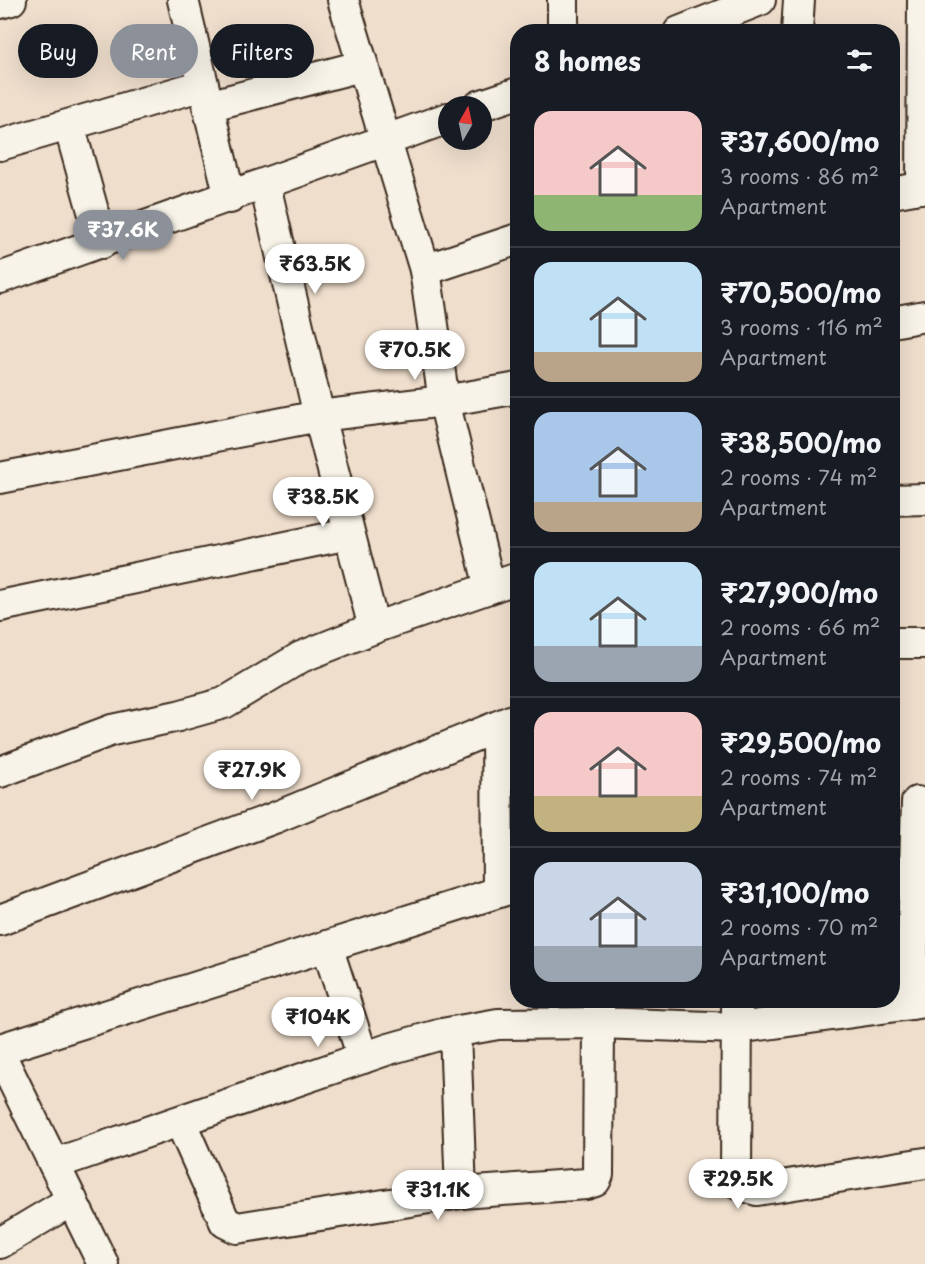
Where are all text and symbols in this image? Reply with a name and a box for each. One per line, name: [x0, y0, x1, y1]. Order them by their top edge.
chip: Buy: [18, 24, 98, 78]
chip: Rent: [110, 24, 198, 78]
chip: Filters: [210, 24, 314, 78]
text: 8 homes: [534, 41, 641, 80]
icon: filters: [843, 44, 876, 77]
north arrow: [438, 96, 492, 150]
map controls: [438, 96, 492, 150]
text: ₹37,600/mo: [720, 122, 879, 161]
icon: home: [582, 135, 654, 207]
text: 3 rooms · 86 m²: [720, 161, 879, 191]
text: Apartment: [720, 191, 827, 221]
pin: ₹37.6K: [74, 210, 172, 261]
text: ₹37.6K: [87, 214, 159, 244]
pin: ₹63.5K: [266, 244, 364, 295]
text: ₹63.5K: [279, 248, 351, 278]
text: ₹70,500/mo: [720, 273, 881, 312]
icon: home: [582, 286, 654, 358]
text: 3 rooms · 116 m²: [720, 312, 883, 342]
pin: ₹70.5K: [366, 330, 464, 381]
text: ₹70.5K: [379, 334, 451, 364]
text: Apartment: [720, 342, 827, 372]
text: ₹38,500/mo: [720, 423, 881, 462]
icon: home: [582, 436, 654, 508]
text: 2 rooms · 74 m²: [720, 462, 877, 492]
pin: ₹38.5K: [274, 477, 372, 528]
text: ₹38.5K: [287, 481, 359, 511]
text: Apartment: [720, 492, 827, 522]
text: ₹27,900/mo: [720, 573, 878, 612]
icon: home: [582, 586, 654, 658]
text: 2 rooms · 66 m²: [720, 612, 880, 642]
text: Apartment: [720, 642, 827, 672]
text: ₹29,500/mo: [720, 723, 881, 762]
icon: home: [582, 736, 654, 808]
pin: ₹27.9K: [203, 750, 301, 801]
text: ₹27.9K: [218, 754, 286, 784]
text: 2 rooms · 74 m²: [720, 762, 877, 792]
text: Apartment: [720, 792, 827, 822]
text: ₹31,100/mo: [720, 873, 869, 912]
icon: home: [582, 886, 654, 958]
text: 2 rooms · 70 m²: [720, 912, 878, 942]
text: Apartment: [720, 942, 827, 972]
pin: ₹104K: [276, 997, 360, 1048]
text: ₹104K: [285, 1001, 351, 1031]
pin: ₹29.5K: [689, 1159, 787, 1210]
text: ₹29.5K: [703, 1163, 773, 1193]
pin: ₹31.1K: [389, 1170, 487, 1221]
text: ₹31.1K: [406, 1174, 470, 1204]

